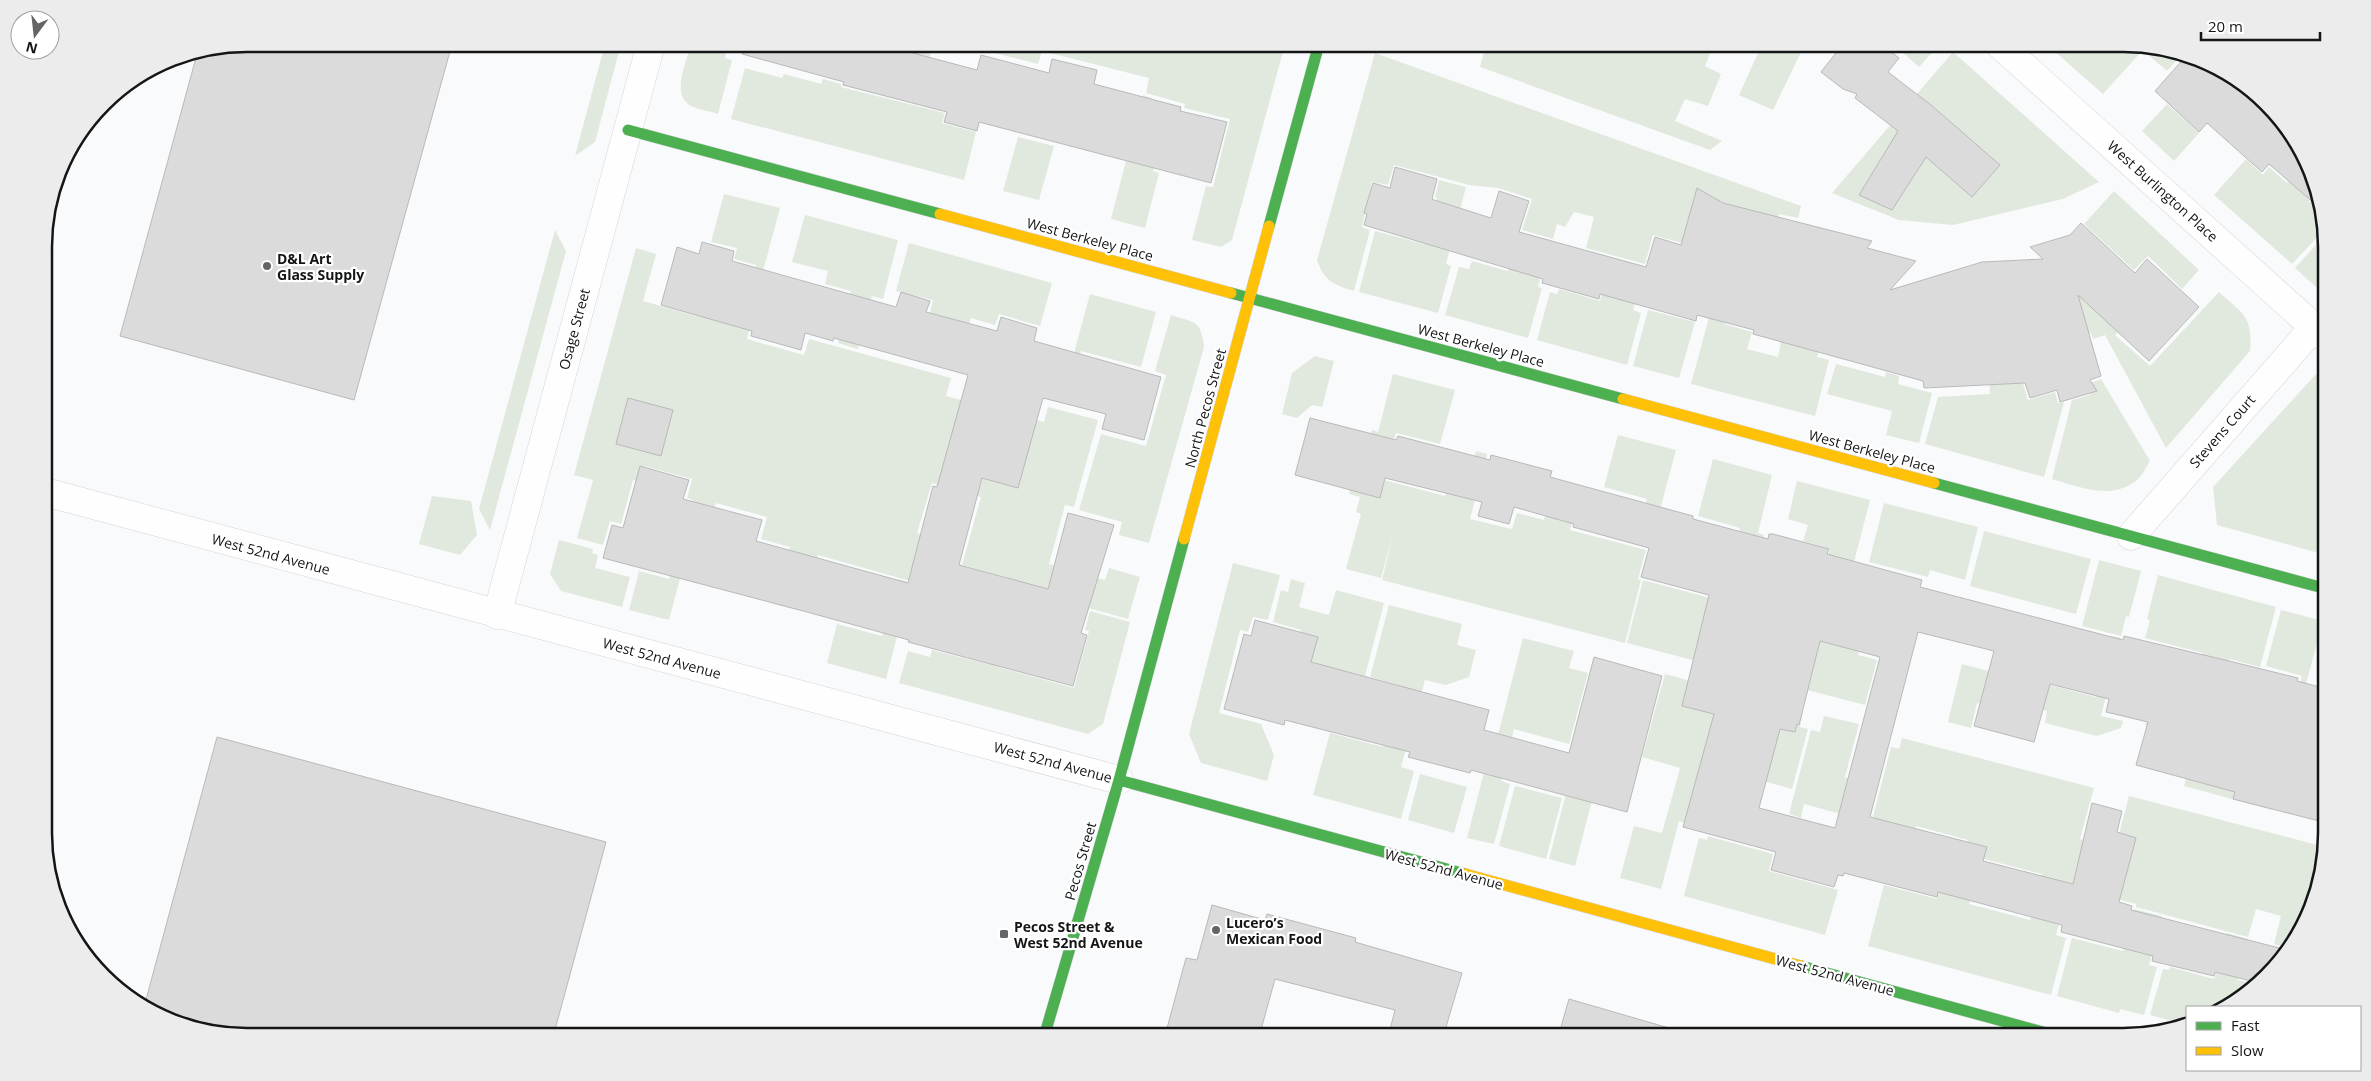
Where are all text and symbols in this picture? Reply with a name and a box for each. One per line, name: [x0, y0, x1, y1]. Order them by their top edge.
north arrow: [10, 10, 60, 60]
scale bar: [2201, 10, 2320, 42]
text: 20 m: [2208, 16, 2243, 36]
text: N: [24, 37, 39, 59]
street label: West Burlington Place: [2104, 136, 2222, 246]
street label: West Berkeley Place: [1025, 213, 1156, 265]
place label: D&L Art Glass Supply: [277, 249, 364, 284]
marker: D&L Art Glass Supply: [261, 260, 273, 272]
street label: Osage Street: [554, 286, 594, 372]
street label: West Berkeley Place: [1416, 319, 1547, 371]
street label: North Pecos Street: [1180, 346, 1230, 470]
street label: Stevens Court: [2185, 390, 2259, 472]
street label: West Berkeley Place: [1807, 425, 1938, 477]
street label: West 52nd Avenue: [210, 529, 332, 579]
street label: West 52nd Avenue: [601, 633, 723, 683]
street label: West 52nd Avenue: [992, 737, 1114, 787]
street label: Pecos Street: [1060, 820, 1100, 902]
street label: West 52nd Avenue: [1383, 844, 1505, 894]
place label: Lucero’s Mexican Food: [1226, 913, 1322, 948]
place label: Pecos Street & West 52nd Avenue: [1014, 917, 1143, 952]
marker: Lucero’s Mexican Food: [1210, 924, 1222, 936]
marker: Pecos Street & West 52nd Avenue: [998, 928, 1010, 940]
street label: West 52nd Avenue: [1774, 950, 1896, 1000]
legend: [2186, 1006, 2361, 1071]
text: Fast: [2231, 1015, 2260, 1035]
text: Slow: [2231, 1040, 2264, 1060]

